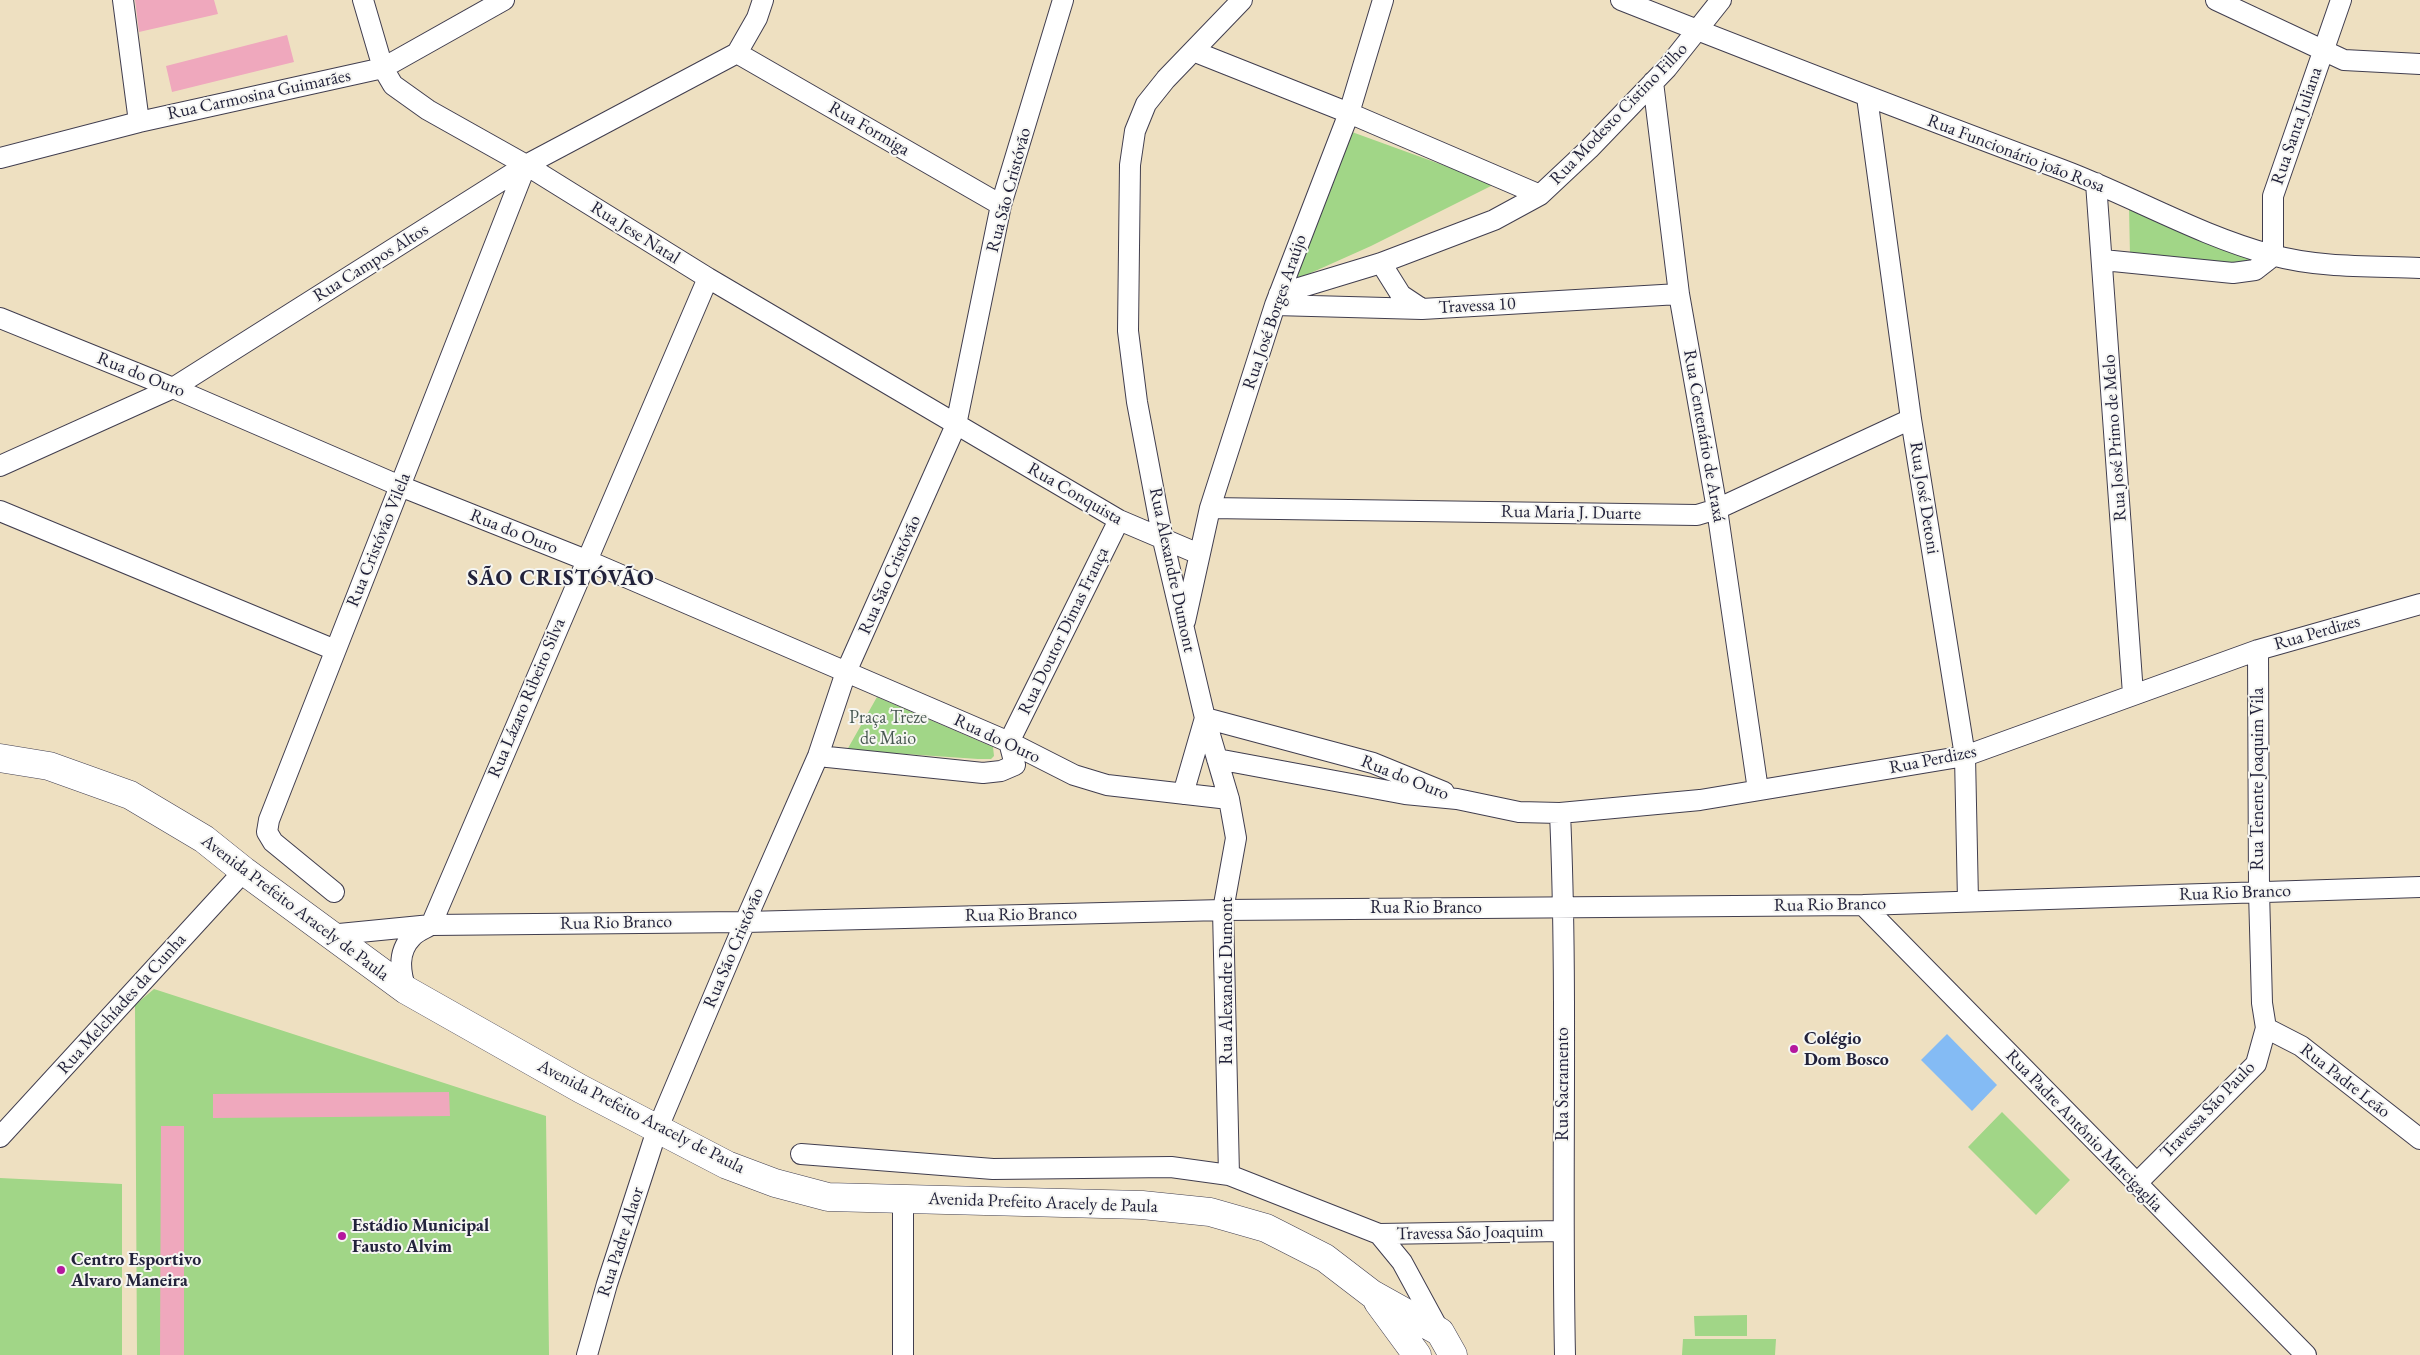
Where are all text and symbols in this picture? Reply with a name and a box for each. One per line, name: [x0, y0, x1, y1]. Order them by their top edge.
street label: Rua Modesto Cistino Filho: [1546, 38, 1692, 190]
street label: Rua Santa Juliana: [2267, 64, 2327, 188]
street label: Rua Carmosina Guimarães: [165, 65, 353, 125]
street label: Rua Formiga: [825, 97, 913, 161]
street label: Rua Funcionário joão Rosa: [1924, 110, 2108, 198]
street label: Rua São Cristóvão: [982, 125, 1036, 255]
street label: Rua Jese Natal: [586, 197, 684, 269]
street label: Rua Campos Altos: [309, 219, 433, 307]
street label: Rua José Borges Araújo: [1238, 232, 1312, 392]
street label: Travessa 10: [1438, 293, 1516, 319]
street label: Rua do Ouro: [94, 348, 188, 402]
street label: Rua Centenário de Araxá: [1678, 348, 1730, 524]
street label: Rua José Primo de Melo: [2098, 354, 2132, 522]
street label: Rua José Detoni: [1904, 440, 1944, 556]
street label: Rua Conquista: [1024, 458, 1126, 530]
street label: Rua Cristóvão Vilela: [342, 470, 416, 610]
street label: Rua Alexandre Dumont: [1144, 486, 1200, 654]
street label: Rua Maria J. Duarte: [1501, 501, 1641, 525]
street label: Rua do Ouro: [467, 505, 561, 559]
street label: Rua São Cristóvão: [854, 512, 926, 638]
street label: Rua Doutor Dimas França: [1014, 544, 1114, 718]
district label: SÃO CRISTÓVÃO: [466, 566, 656, 592]
street label: Rua Perdizes: [2272, 610, 2362, 656]
street label: Rua Lázaro Ribeiro Silva: [484, 615, 570, 781]
street label: Rua Tenente Joaquim Vila: [2247, 688, 2269, 870]
park label: Praça Treze de Maio: [849, 707, 927, 750]
street label: Rua do Ouro: [950, 710, 1044, 768]
street label: Rua Perdizes: [1888, 741, 1978, 779]
street label: Rua do Ouro: [1358, 751, 1452, 805]
street label: Avenida Prefeito Aracely de Paula: [197, 830, 393, 986]
street label: Rua Rio Branco: [2179, 880, 2291, 906]
street label: Rua São Cristóvão: [699, 885, 769, 1011]
street label: Rua Rio Branco: [1774, 893, 1886, 917]
street label: Rua Alexandre Dumont: [1216, 897, 1238, 1065]
street label: Rua Rio Branco: [1370, 897, 1482, 919]
street label: Rua Rio Branco: [965, 903, 1077, 927]
street label: Rua Rio Branco: [560, 911, 672, 935]
street label: Rua Melchíades da Cunha: [53, 929, 191, 1079]
street label: Rua Sacramento: [1552, 1027, 1574, 1141]
place label: Colégio Dom Bosco: [1804, 1028, 1889, 1070]
street label: Rua Padre Leão: [2296, 1039, 2394, 1123]
marker: Colégio Dom Bosco: [1788, 1043, 1800, 1055]
street label: Rua Padre Antônio Marcigaglia: [2001, 1045, 2167, 1217]
street label: Avenida Prefeito Aracely de Paula: [534, 1055, 748, 1179]
street label: Travessa São Paulo: [2156, 1057, 2260, 1163]
street label: Rua Padre Alaor: [593, 1184, 649, 1300]
street label: Avenida Prefeito Aracely de Paula: [928, 1188, 1158, 1218]
place label: Estádio Municipal Fausto Alvim: [352, 1215, 489, 1258]
street label: Travessa São Joaquim: [1396, 1221, 1544, 1245]
marker: Estádio Municipal Fausto Alvim: [336, 1230, 348, 1242]
place label: Centro Esportivo Alvaro Maneira: [71, 1249, 201, 1292]
marker: Centro Esportivo Alvaro Maneira: [55, 1264, 67, 1276]

